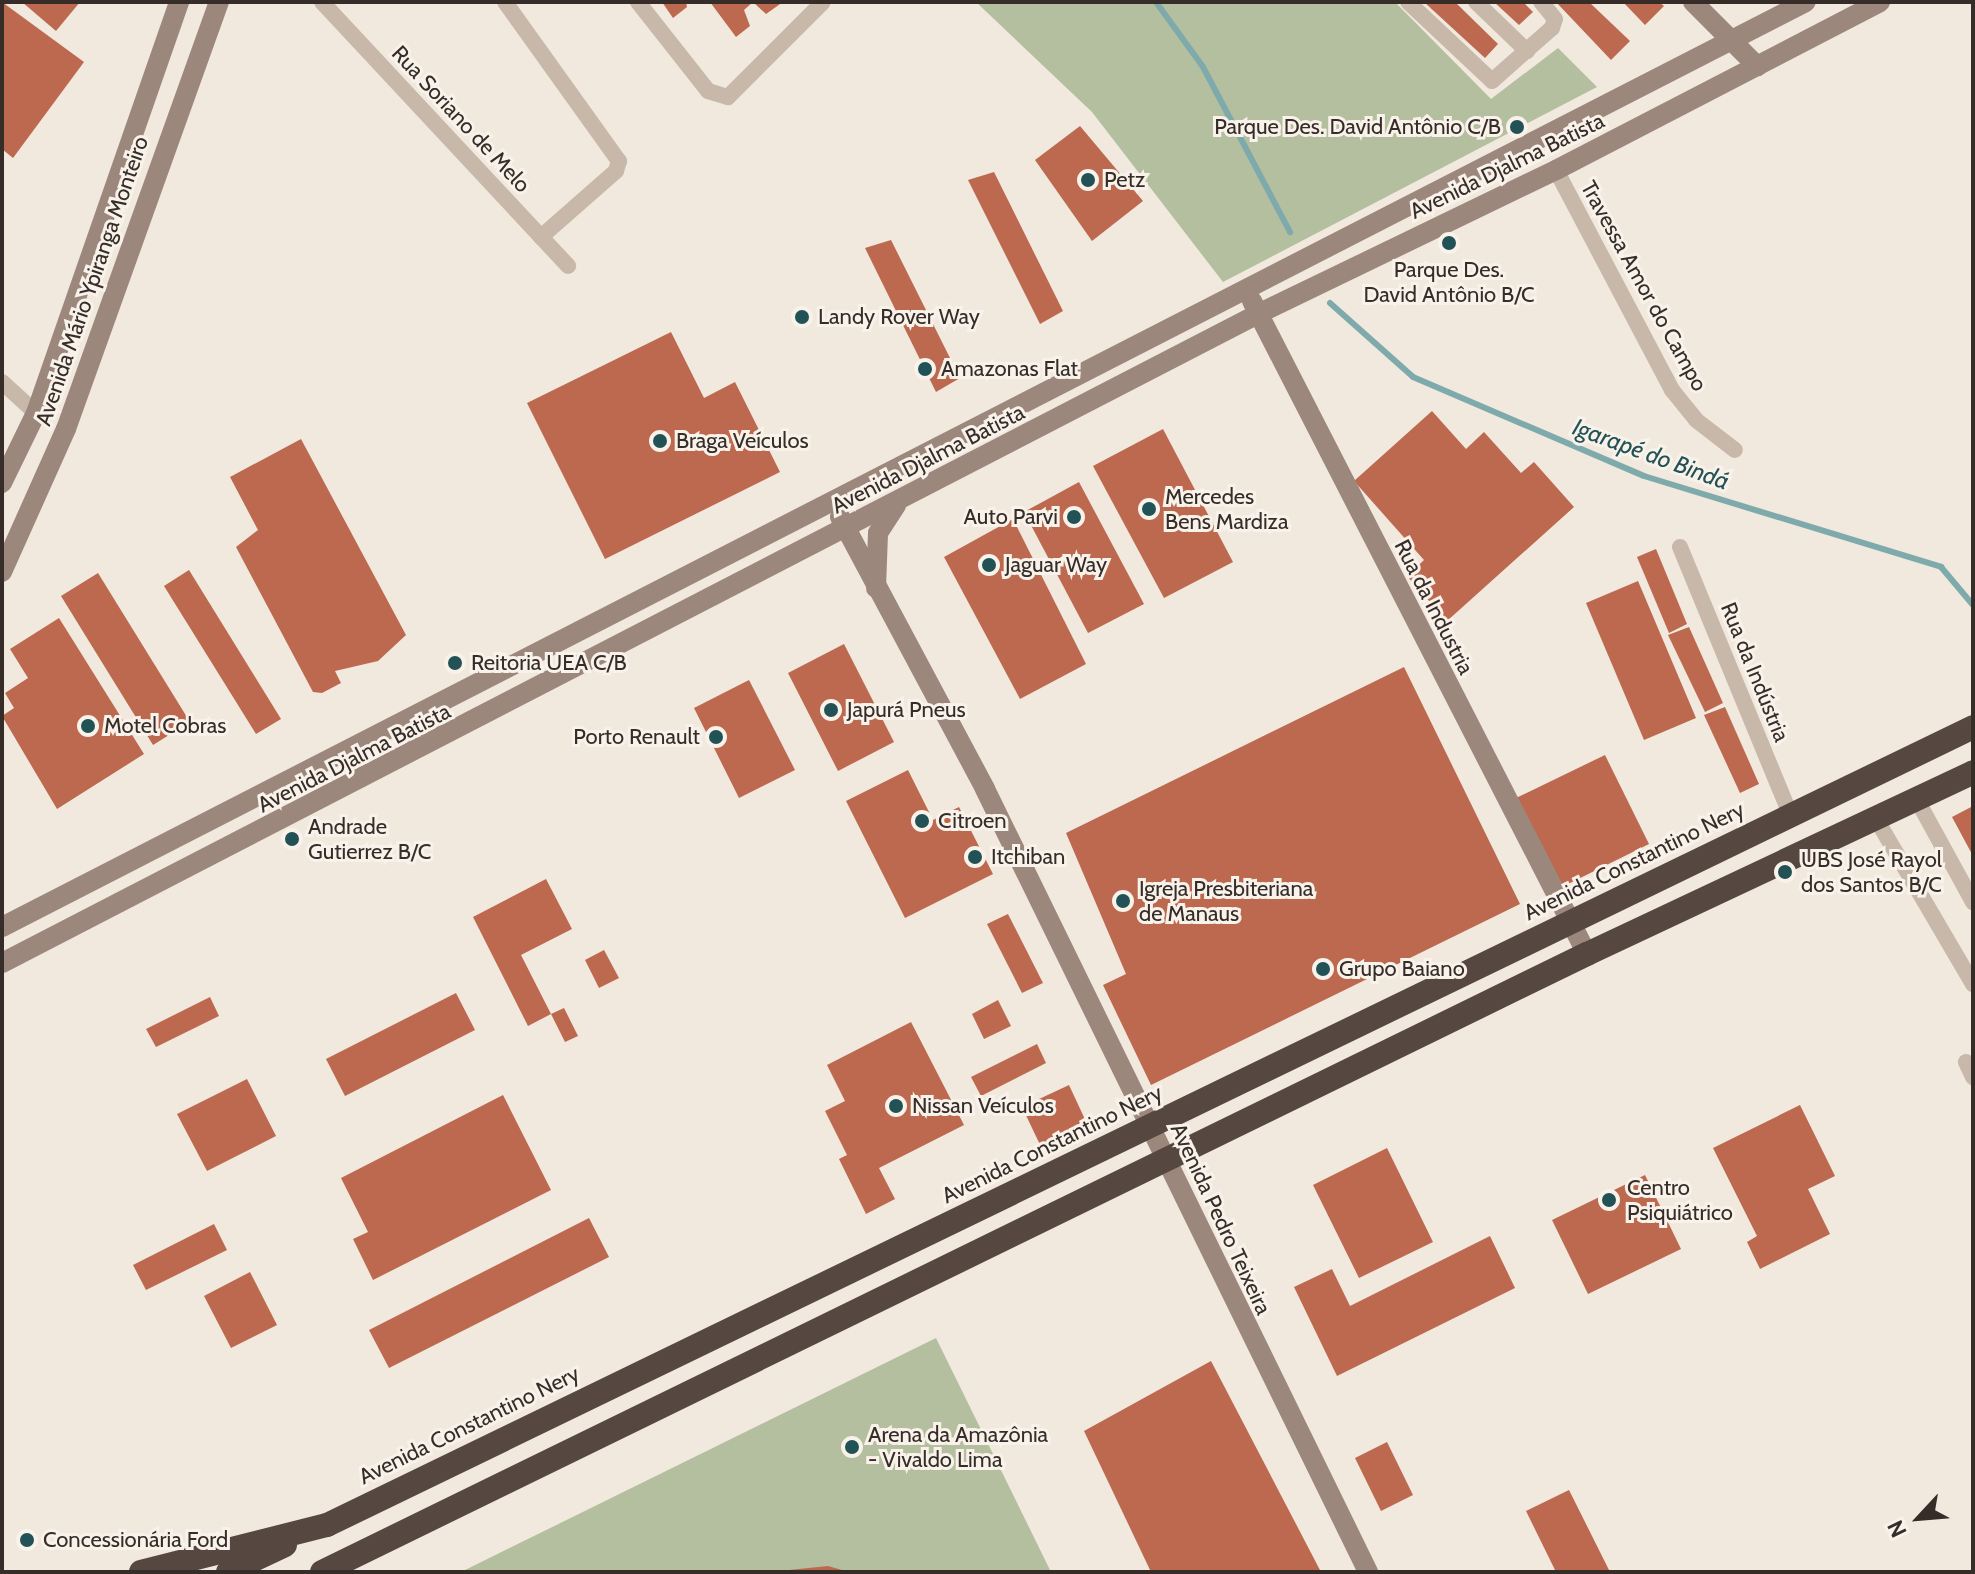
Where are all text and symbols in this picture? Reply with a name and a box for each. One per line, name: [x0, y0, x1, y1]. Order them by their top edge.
street label: Rua Soriano de Melo: [386, 40, 536, 198]
street label: Avenida Djalma Batista: [1405, 107, 1609, 225]
place label: Parque Des. David Antônio C/B: [1214, 114, 1501, 140]
marker: Parque Des. David Antônio C/B: [1508, 118, 1526, 136]
street label: Avenida Mário Ypiranga Monteiro: [30, 133, 154, 429]
place label: Petz: [1104, 167, 1145, 193]
marker: Petz: [1079, 171, 1097, 189]
street label: Travessa Amor do Campo: [1575, 176, 1713, 396]
marker: Parque Des. David Antônio B/C: [1440, 234, 1458, 252]
place label: Parque Des. David Antônio B/C: [1363, 256, 1535, 308]
place label: Landy Rover Way: [818, 304, 980, 330]
marker: Landy Rover Way: [793, 308, 811, 326]
place label: Amazonas Flat: [941, 356, 1078, 382]
marker: Amazonas Flat: [916, 360, 934, 378]
street label: Avenida Djalma Batista: [827, 399, 1029, 519]
water label: Igarapé do Bindá: [1569, 412, 1733, 496]
place label: Braga Veículos: [676, 428, 809, 454]
marker: Braga Veículos: [651, 432, 669, 450]
place label: Mercedes Bens Mardiza: [1165, 483, 1289, 534]
marker: Mercedes Bens Mardiza: [1140, 500, 1158, 518]
place label: Auto Parvi: [964, 504, 1058, 530]
marker: Auto Parvi: [1065, 508, 1083, 526]
street label: Rua da Industria: [1389, 535, 1479, 679]
place label: Jaguar Way: [1005, 552, 1107, 578]
marker: Jaguar Way: [980, 556, 998, 574]
street label: Rua da Indústria: [1715, 598, 1795, 746]
place label: Reitoria UEA C/B: [471, 650, 627, 676]
marker: Reitoria UEA C/B: [446, 654, 464, 672]
place label: Japurá Pneus: [847, 697, 966, 723]
street label: Avenida Djalma Batista: [253, 698, 455, 818]
marker: Japurá Pneus: [822, 701, 840, 719]
place label: Motel Cobras: [104, 713, 226, 739]
marker: Motel Cobras: [79, 717, 97, 735]
place label: Porto Renault: [573, 724, 700, 750]
marker: Porto Renault: [707, 728, 725, 746]
street label: Avenida Constantino Nery: [1519, 796, 1749, 926]
place label: Citroen: [938, 808, 1007, 834]
marker: Citroen: [913, 812, 931, 830]
place label: Andrade Gutierrez B/C: [308, 813, 431, 864]
marker: Andrade Gutierrez B/C: [283, 830, 301, 848]
place label: Itchiban: [991, 844, 1065, 870]
place label: UBS José Rayol dos Santos B/C: [1801, 846, 1942, 898]
marker: Itchiban: [966, 848, 984, 866]
marker: UBS José Rayol dos Santos B/C: [1776, 863, 1794, 881]
place label: Igreja Presbiteriana de Manaus: [1139, 875, 1313, 926]
marker: Igreja Presbiteriana de Manaus: [1114, 892, 1132, 910]
place label: Grupo Baiano: [1339, 956, 1465, 982]
marker: Grupo Baiano: [1314, 960, 1332, 978]
street label: Avenida Constantino Nery: [937, 1079, 1167, 1209]
place label: Nissan Veículos: [912, 1093, 1054, 1119]
marker: Nissan Veículos: [887, 1097, 905, 1115]
street label: Avenida Pedro Teixeira: [1165, 1119, 1277, 1319]
place label: Centro Psiquiátrico: [1627, 1174, 1733, 1226]
marker: Centro Psiquiátrico: [1598, 1189, 1620, 1211]
street label: Avenida Constantino Nery: [354, 1360, 584, 1490]
place label: Arena da Amazônia - Vivaldo Lima: [868, 1421, 1048, 1472]
marker: Arena da Amazônia - Vivaldo Lima: [843, 1438, 861, 1456]
north arrow: [1879, 1478, 1959, 1558]
text: N: [1881, 1516, 1913, 1542]
place label: Concessionária Ford: [43, 1527, 228, 1553]
marker: Concessionária Ford: [18, 1531, 36, 1549]

